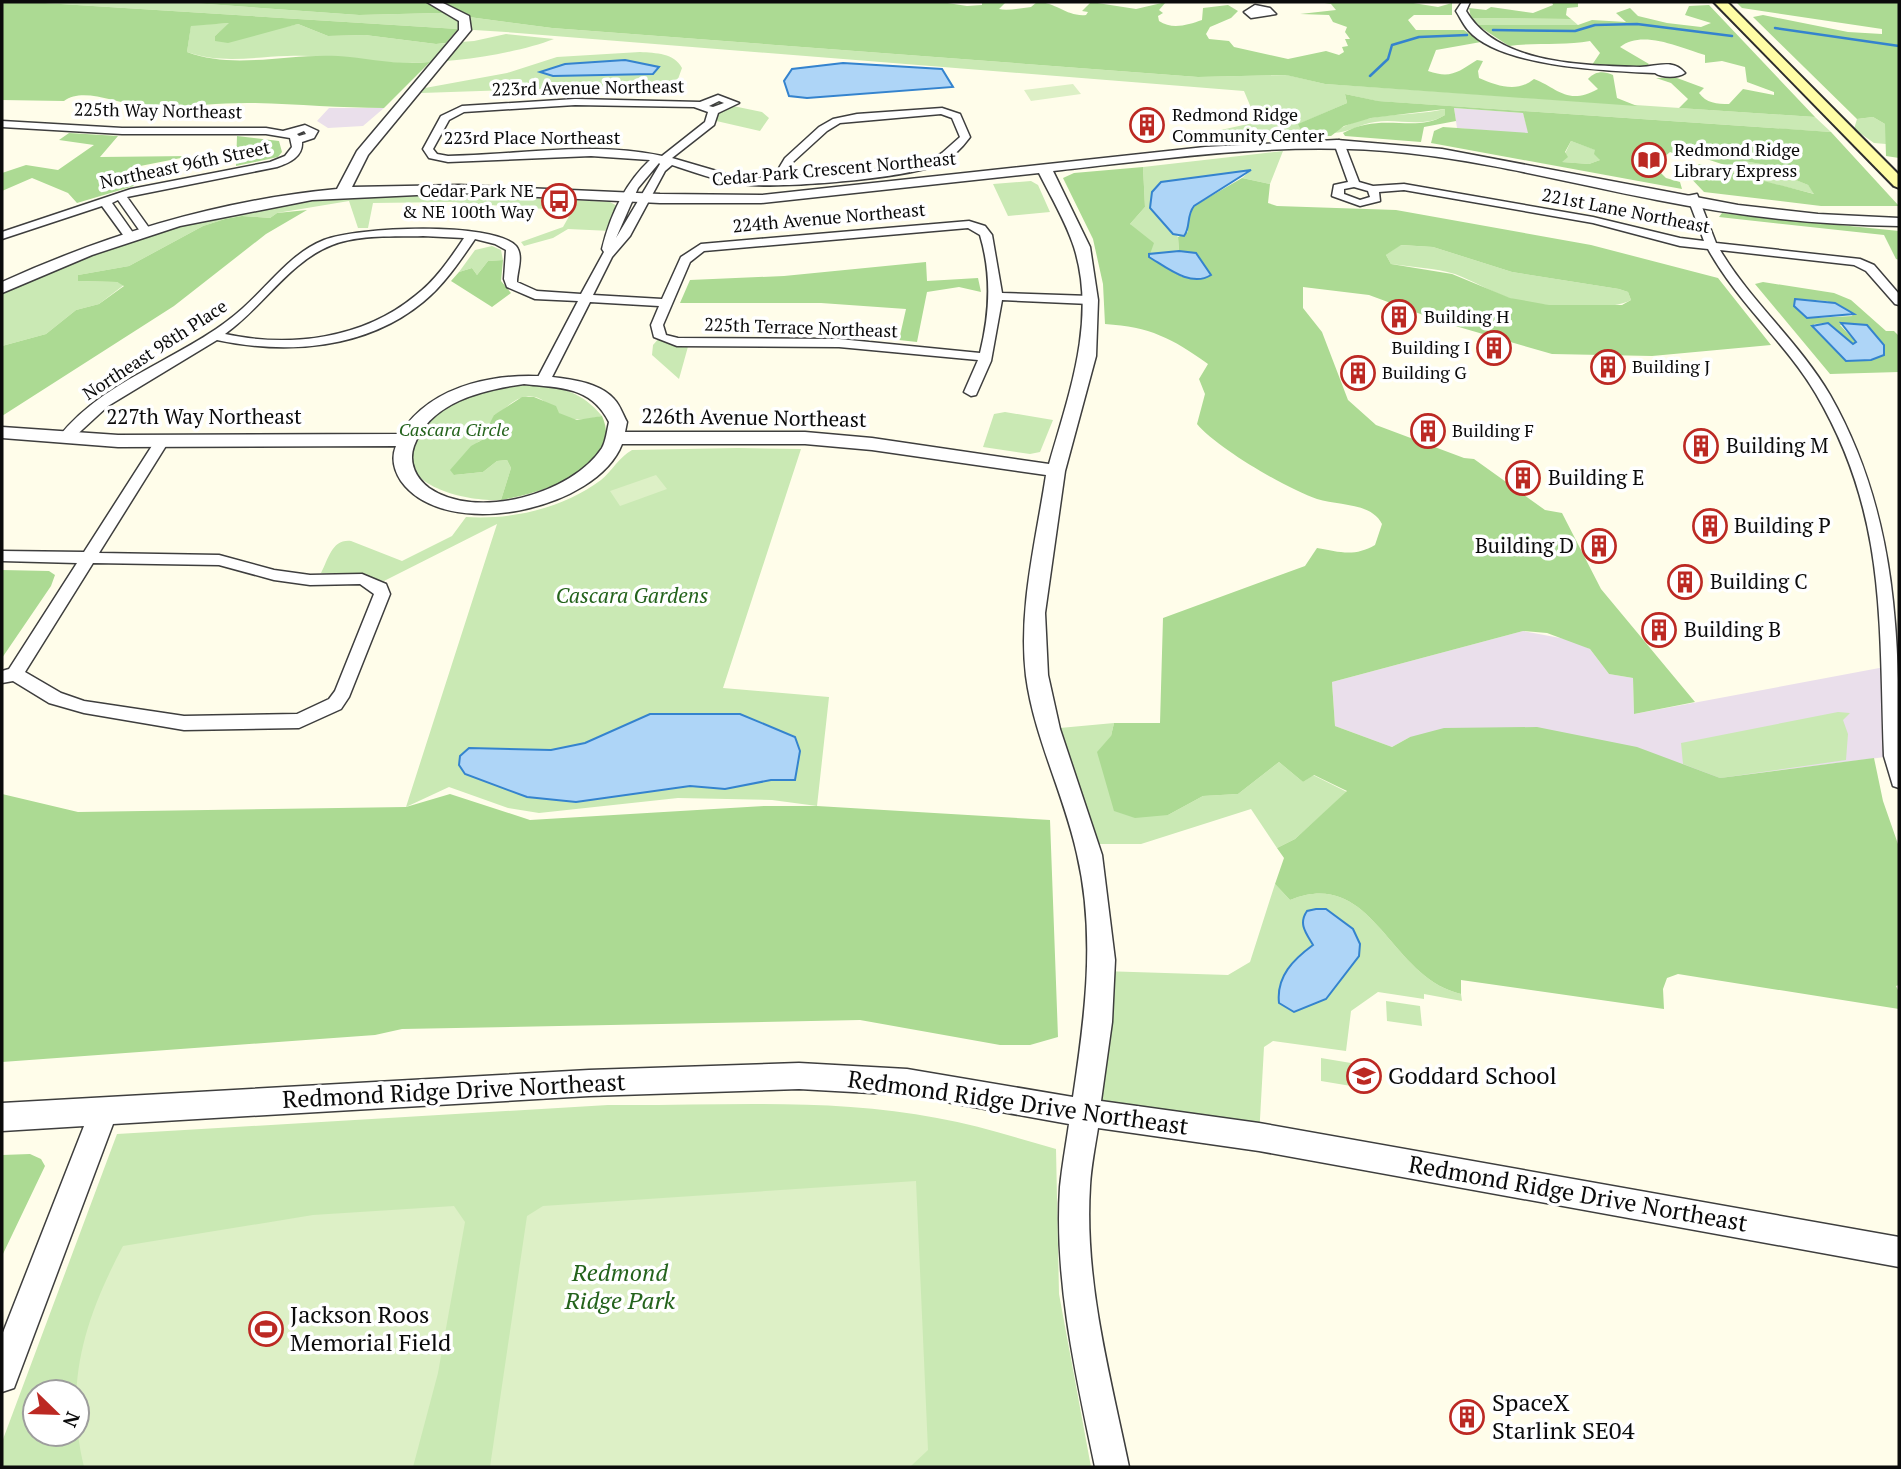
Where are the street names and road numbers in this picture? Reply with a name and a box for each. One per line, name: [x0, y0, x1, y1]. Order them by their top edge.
street label: 223rd Avenue Northeast: [491, 73, 685, 101]
street label: 225th Way Northeast: [74, 97, 243, 123]
street label: 223rd Place Northeast: [444, 125, 621, 149]
street label: Northeast 96th Street: [98, 134, 272, 194]
street label: Cedar Park Crescent Northeast: [711, 145, 957, 191]
street label: 221st Lane Northeast: [1540, 182, 1713, 238]
street label: 224th Avenue Northeast: [732, 197, 927, 237]
street label: Northeast 98th Place: [78, 294, 231, 405]
street label: 225th Terrace Northeast: [704, 312, 899, 342]
street label: 226th Avenue Northeast: [641, 401, 867, 433]
street label: 227th Way Northeast: [106, 402, 302, 430]
street label: Redmond Ridge Drive Northeast: [846, 1062, 1191, 1142]
street label: Redmond Ridge Drive Northeast: [282, 1065, 626, 1115]
street label: Redmond Ridge Drive Northeast: [1406, 1147, 1750, 1239]

